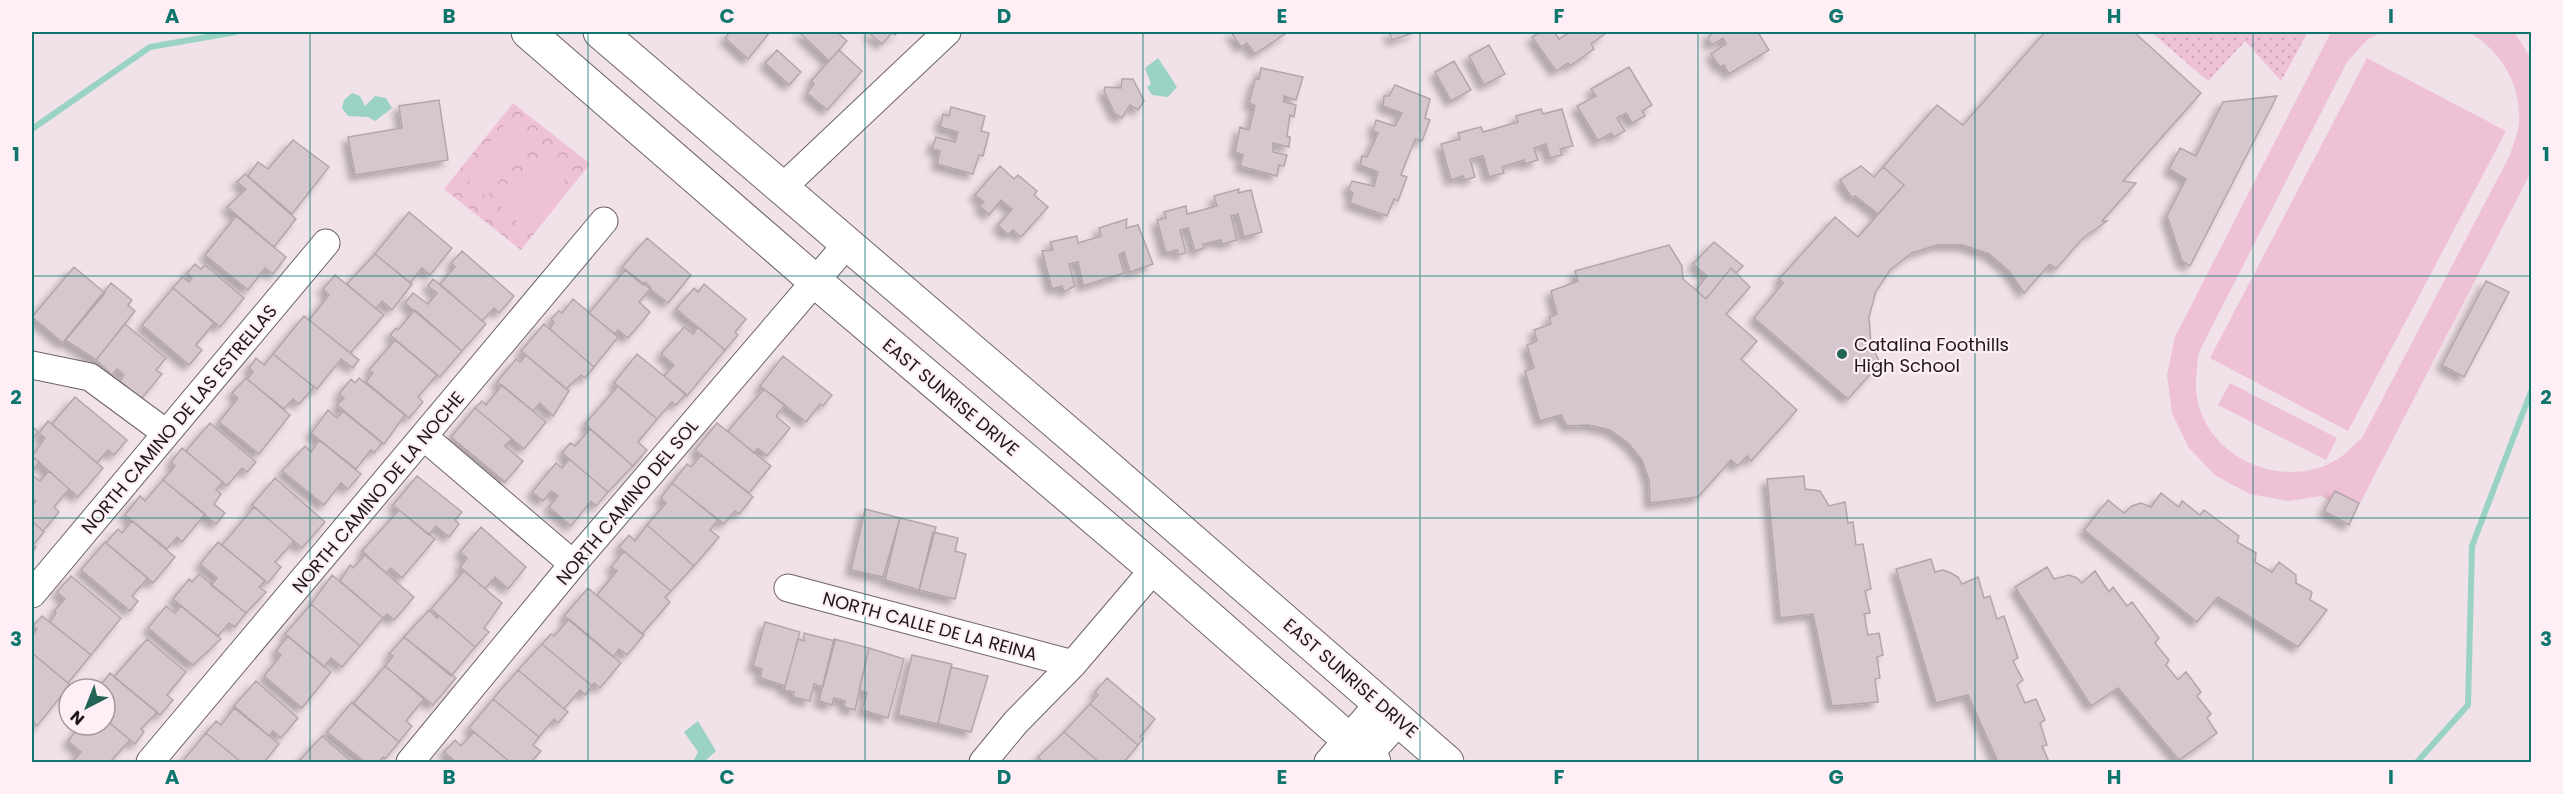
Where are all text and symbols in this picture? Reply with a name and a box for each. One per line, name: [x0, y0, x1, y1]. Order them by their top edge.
text: A: [165, 2, 180, 30]
text: B: [442, 2, 456, 30]
text: C: [719, 2, 735, 30]
text: D: [997, 2, 1011, 30]
text: E: [1277, 2, 1287, 30]
text: F: [1554, 2, 1565, 30]
text: G: [1828, 2, 1844, 30]
text: H: [2107, 2, 2121, 30]
text: I: [2388, 2, 2394, 30]
text: 1: [12, 140, 20, 168]
text: 1: [2542, 140, 2550, 168]
street label: NORTH CAMINO DE LAS ESTRELLAS: [75, 299, 283, 539]
street label: EAST SUNRISE DRIVE: [877, 332, 1025, 462]
place label: Catalina Foothills High School: [1854, 332, 2009, 378]
marker: Catalina Foothills High School: [1835, 347, 1849, 361]
text: 2: [10, 383, 22, 411]
text: 2: [2540, 383, 2552, 411]
street label: NORTH CAMINO DE LA NOCHE: [286, 386, 470, 598]
street label: NORTH CAMINO DEL SOL: [550, 414, 704, 590]
street label: NORTH CALLE DE LA REINA: [820, 585, 1040, 667]
street label: EAST SUNRISE DRIVE: [1278, 612, 1424, 744]
text: 3: [10, 625, 22, 653]
text: 3: [2540, 625, 2552, 653]
north arrow: [57, 677, 117, 737]
text: N: [65, 705, 89, 730]
text: A: [165, 763, 180, 791]
text: B: [442, 763, 456, 791]
text: C: [719, 763, 735, 791]
text: D: [997, 763, 1011, 791]
text: E: [1277, 763, 1287, 791]
text: F: [1554, 763, 1565, 791]
text: G: [1828, 763, 1844, 791]
text: H: [2107, 763, 2121, 791]
text: I: [2388, 763, 2394, 791]

